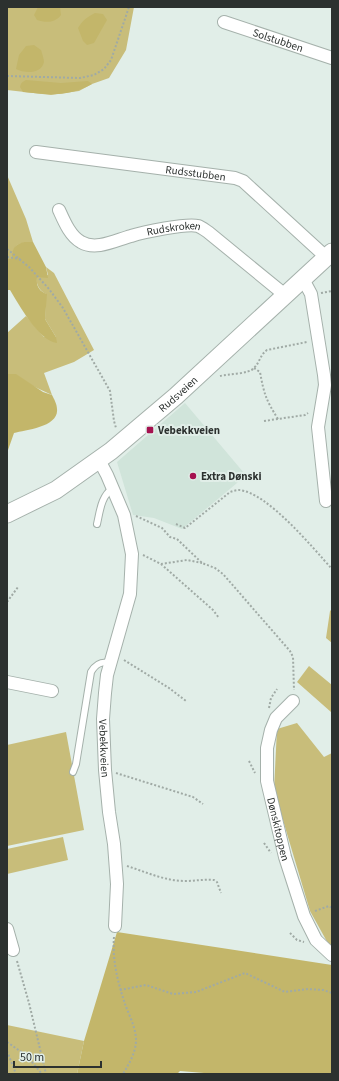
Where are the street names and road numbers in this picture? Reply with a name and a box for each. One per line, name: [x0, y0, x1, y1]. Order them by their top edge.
street label: Solstubben: [251, 25, 305, 56]
street label: Rudsstubben: [164, 162, 227, 185]
street label: Rudskroken: [145, 218, 203, 240]
street label: Rudsveien: [155, 373, 201, 416]
street label: Vebekkveien: [95, 719, 113, 778]
street label: Dønskitoppen: [263, 796, 293, 863]

